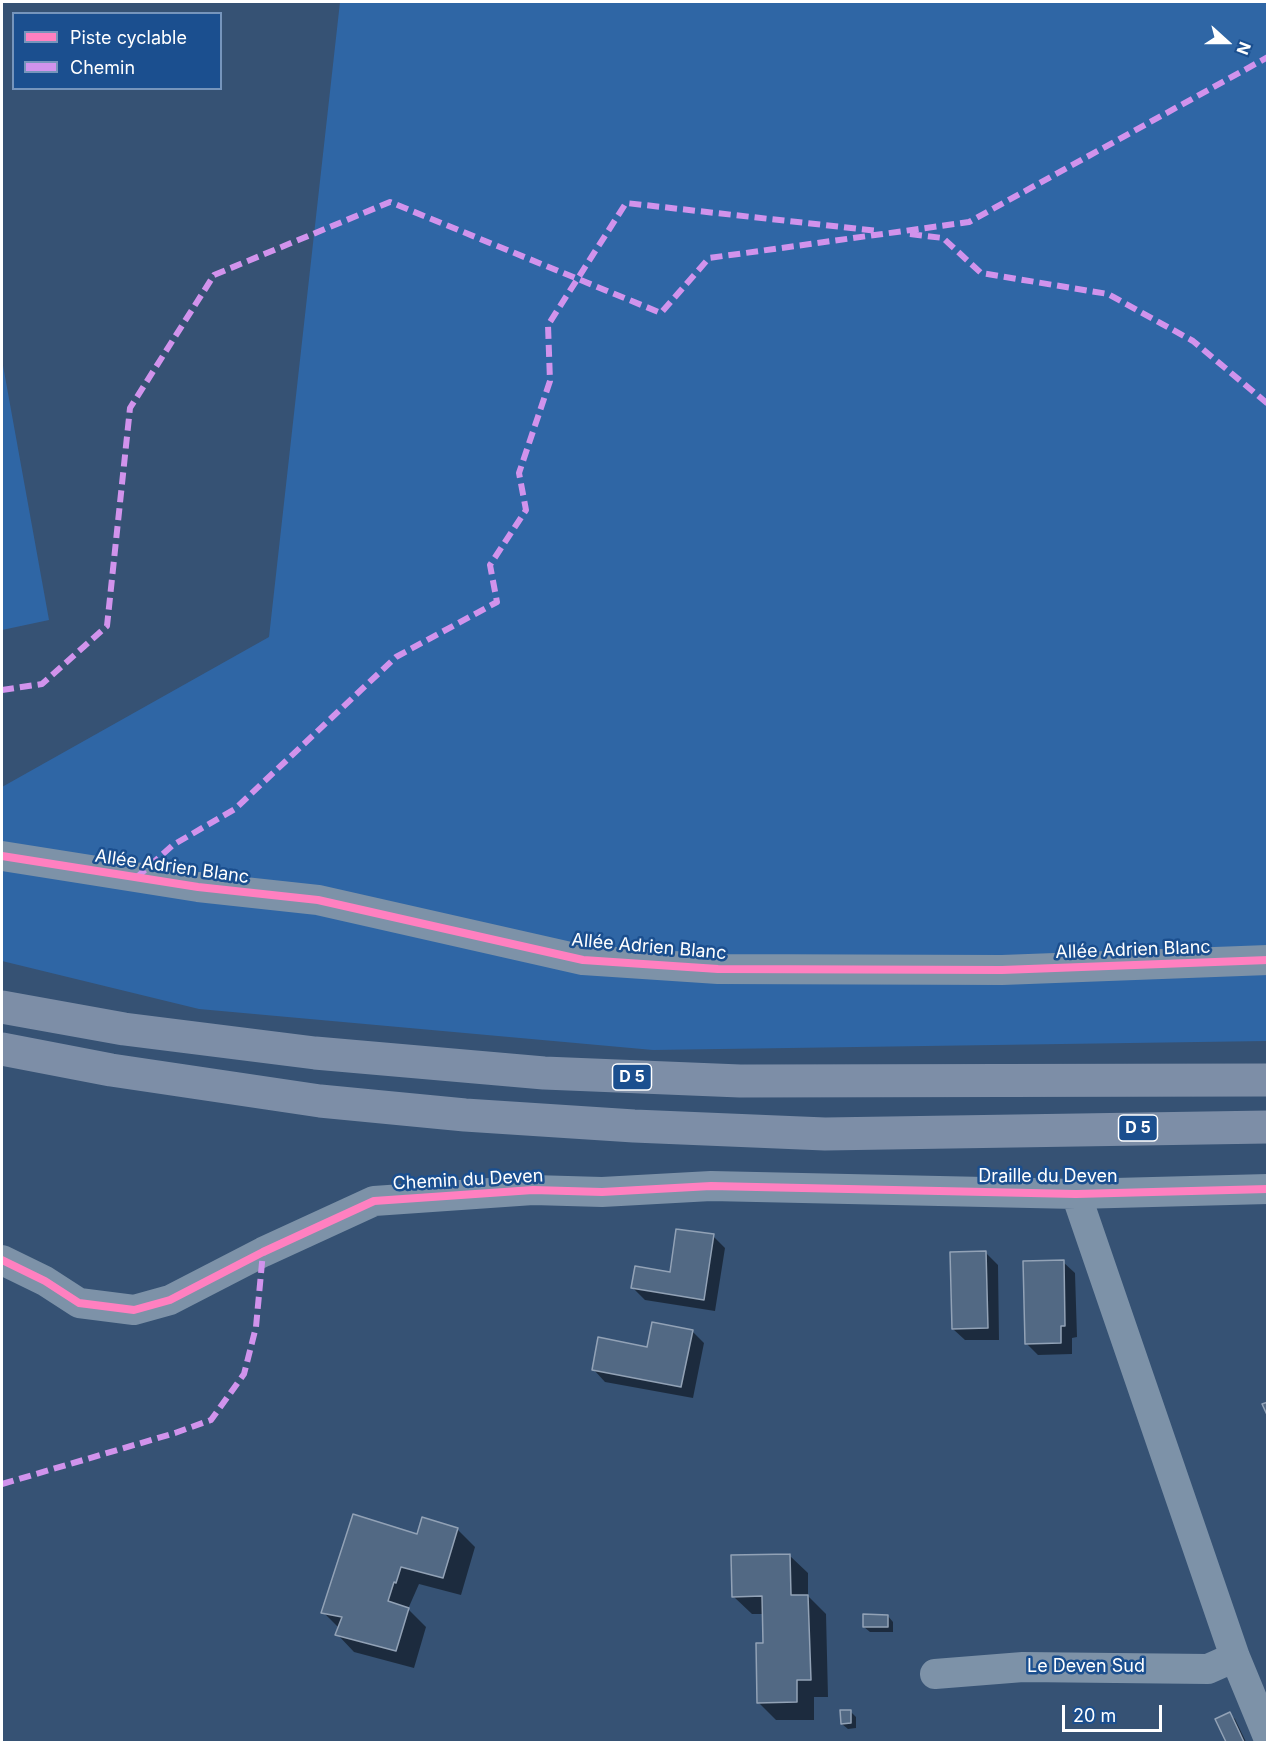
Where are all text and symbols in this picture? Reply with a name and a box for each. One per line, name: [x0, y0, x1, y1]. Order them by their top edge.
legend: [12, 12, 222, 90]
north arrow: [1197, 12, 1257, 72]
text: Piste cyclable: [70, 27, 187, 48]
text: N: [1232, 39, 1255, 58]
text: Chemin: [70, 57, 135, 78]
street label: Allée Adrien Blanc: [94, 845, 250, 889]
street label: Allée Adrien Blanc: [571, 929, 727, 965]
street label: Allée Adrien Blanc: [1055, 936, 1211, 964]
road number: D 5: [612, 1064, 652, 1090]
road number: D 5: [1118, 1115, 1158, 1141]
street label: Chemin du Deven: [392, 1165, 544, 1195]
street label: Draille du Deven: [978, 1166, 1118, 1188]
street label: Le Deven Sud: [1027, 1656, 1145, 1678]
scale bar: [1065, 1693, 1166, 1731]
text: 20 m: [1073, 1705, 1116, 1726]

